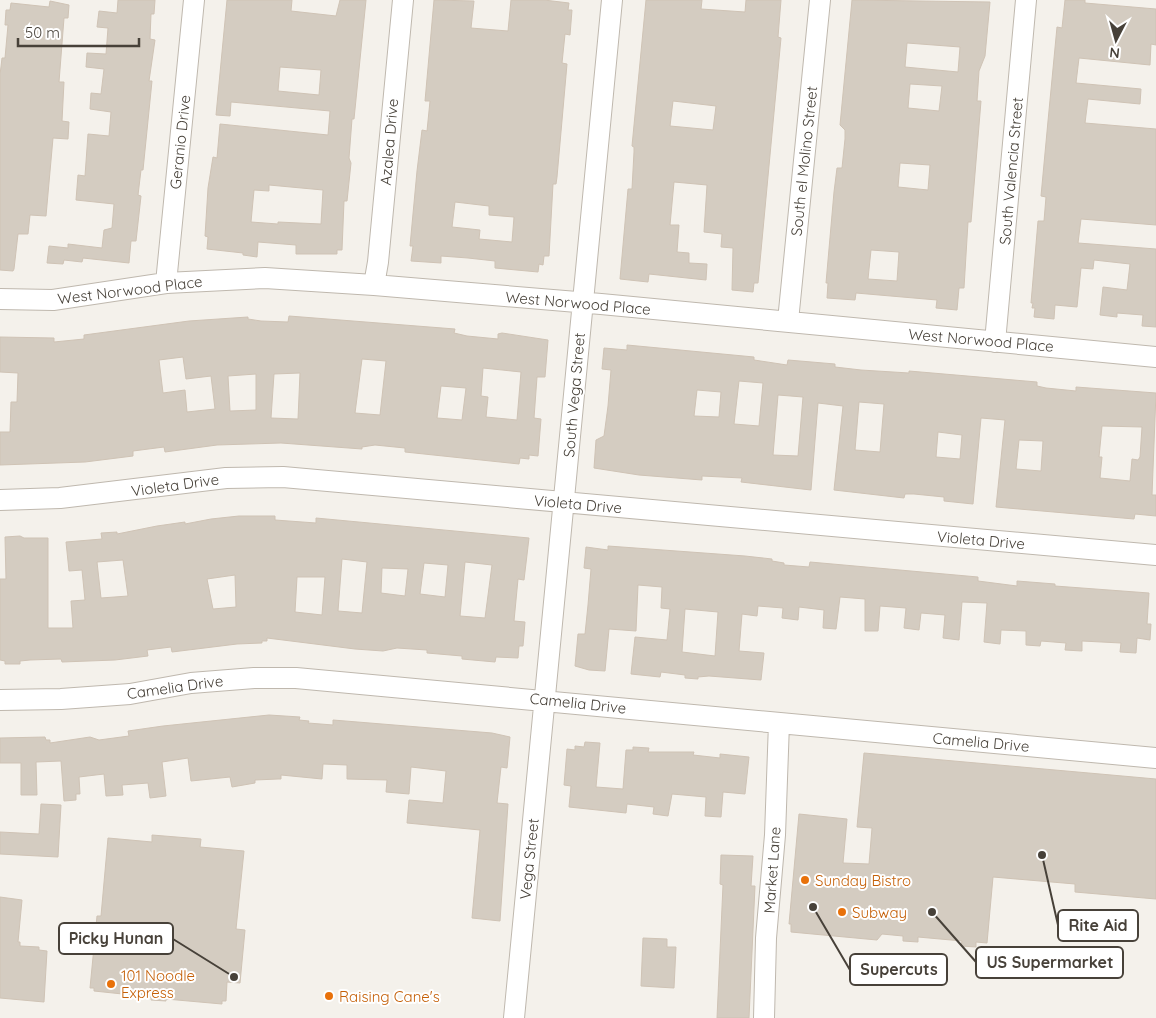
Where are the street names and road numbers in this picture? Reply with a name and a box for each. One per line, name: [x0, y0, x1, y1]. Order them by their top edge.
street label: South el Molino Street: [787, 85, 821, 237]
street label: Geranio Drive: [166, 94, 194, 190]
street label: South Valencia Street: [995, 96, 1027, 246]
street label: Azalea Drive: [376, 98, 402, 186]
street label: West Norwood Place: [56, 272, 204, 308]
street label: West Norwood Place: [505, 287, 651, 319]
street label: West Norwood Place: [908, 324, 1054, 356]
street label: South Vega Street: [559, 332, 589, 458]
street label: Violeta Drive: [130, 469, 220, 501]
street label: Violeta Drive: [533, 491, 623, 517]
street label: Violeta Drive: [936, 527, 1026, 553]
street label: Camelia Drive: [126, 671, 224, 703]
street label: Camelia Drive: [529, 688, 627, 718]
street label: Camelia Drive: [932, 728, 1030, 756]
street label: Vega Street: [515, 817, 543, 901]
street label: Market Lane: [759, 826, 785, 914]

